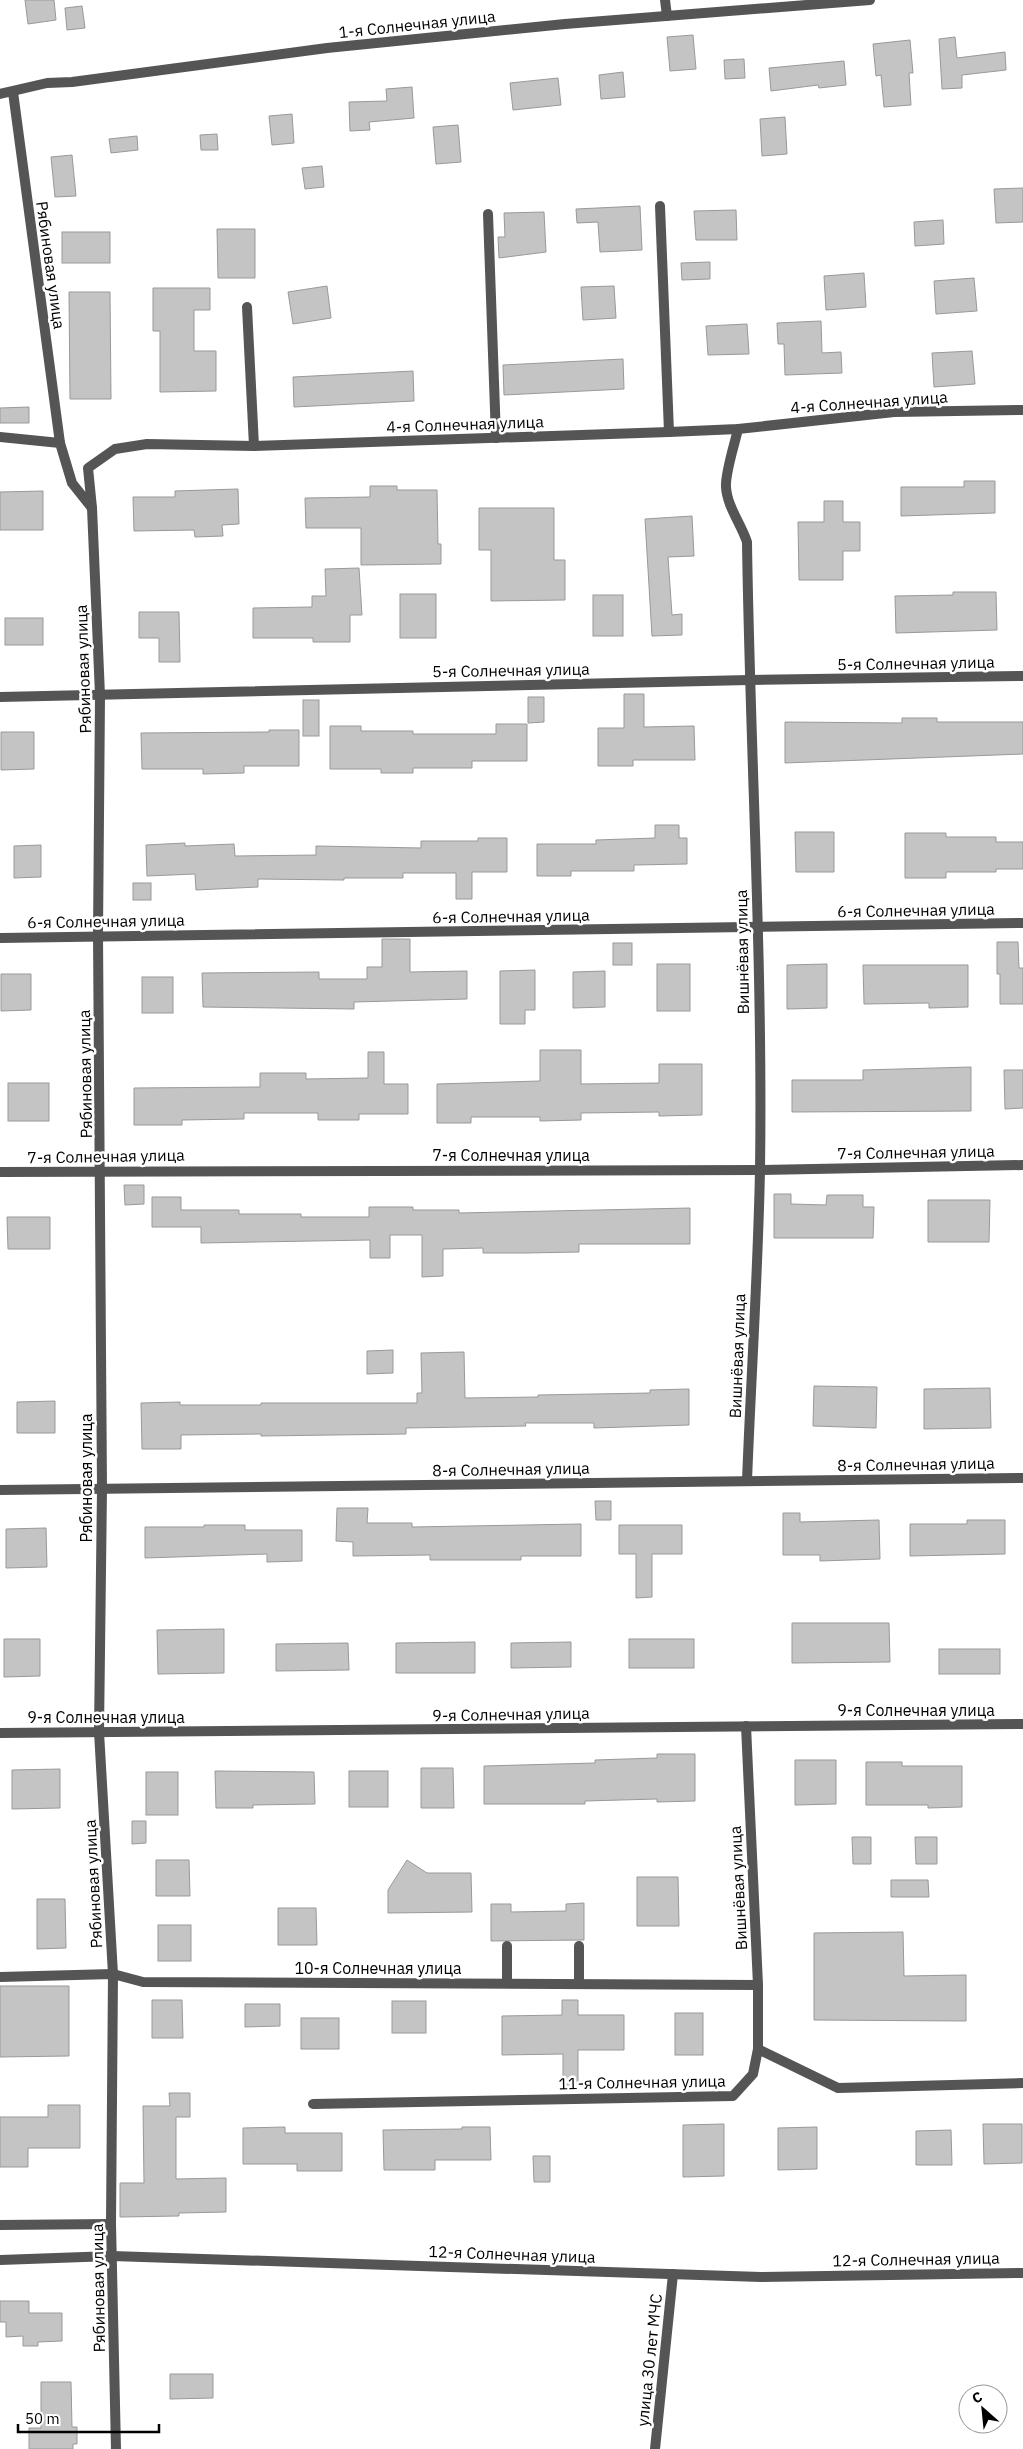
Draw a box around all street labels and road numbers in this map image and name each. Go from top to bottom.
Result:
street label: 1-я Солнечная улица [338,6,497,42]
street label: Рябиновая улица [32,200,70,331]
street label: 4-я Солнечная улица [790,386,949,417]
street label: 4-я Солнечная улица [386,411,545,437]
street label: Рябиновая улица [71,604,95,734]
street label: 5-я Солнечная улица [837,652,995,674]
street label: 5-я Солнечная улица [432,659,590,681]
street label: Вишнёвая улица [731,889,753,1015]
street label: 6-я Солнечная улица [837,899,995,921]
street label: 6-я Солнечная улица [432,905,590,927]
street label: 6-я Солнечная улица [27,910,185,932]
street label: Рябиновая улица [74,1009,96,1139]
street label: 7-я Солнечная улица [837,1141,995,1163]
street label: 7-я Солнечная улица [27,1145,185,1167]
street label: 7-я Солнечная улица [432,1145,590,1165]
street label: Вишнёвая улица [725,1293,749,1419]
street label: Рябиновая улица [76,1413,96,1542]
street label: 8-я Солнечная улица [837,1453,995,1475]
street label: 8-я Солнечная улица [432,1458,590,1480]
street label: 9-я Солнечная улица [837,1700,995,1720]
street label: 9-я Солнечная улица [432,1703,590,1725]
street label: 9-я Солнечная улица [27,1707,185,1727]
street label: Рябиновая улица [80,1819,106,1949]
street label: Вишнёвая улица [725,1825,751,1951]
street label: 10-я Солнечная улица [294,1958,462,1978]
street label: 11-я Солнечная улица [558,2071,726,2093]
street label: Рябиновая улица [87,2223,109,2353]
street label: 12-я Солнечная улица [428,2241,596,2267]
street label: 12-я Солнечная улица [832,2248,1000,2270]
street label: улица 30 лет МЧС [632,2293,666,2427]

